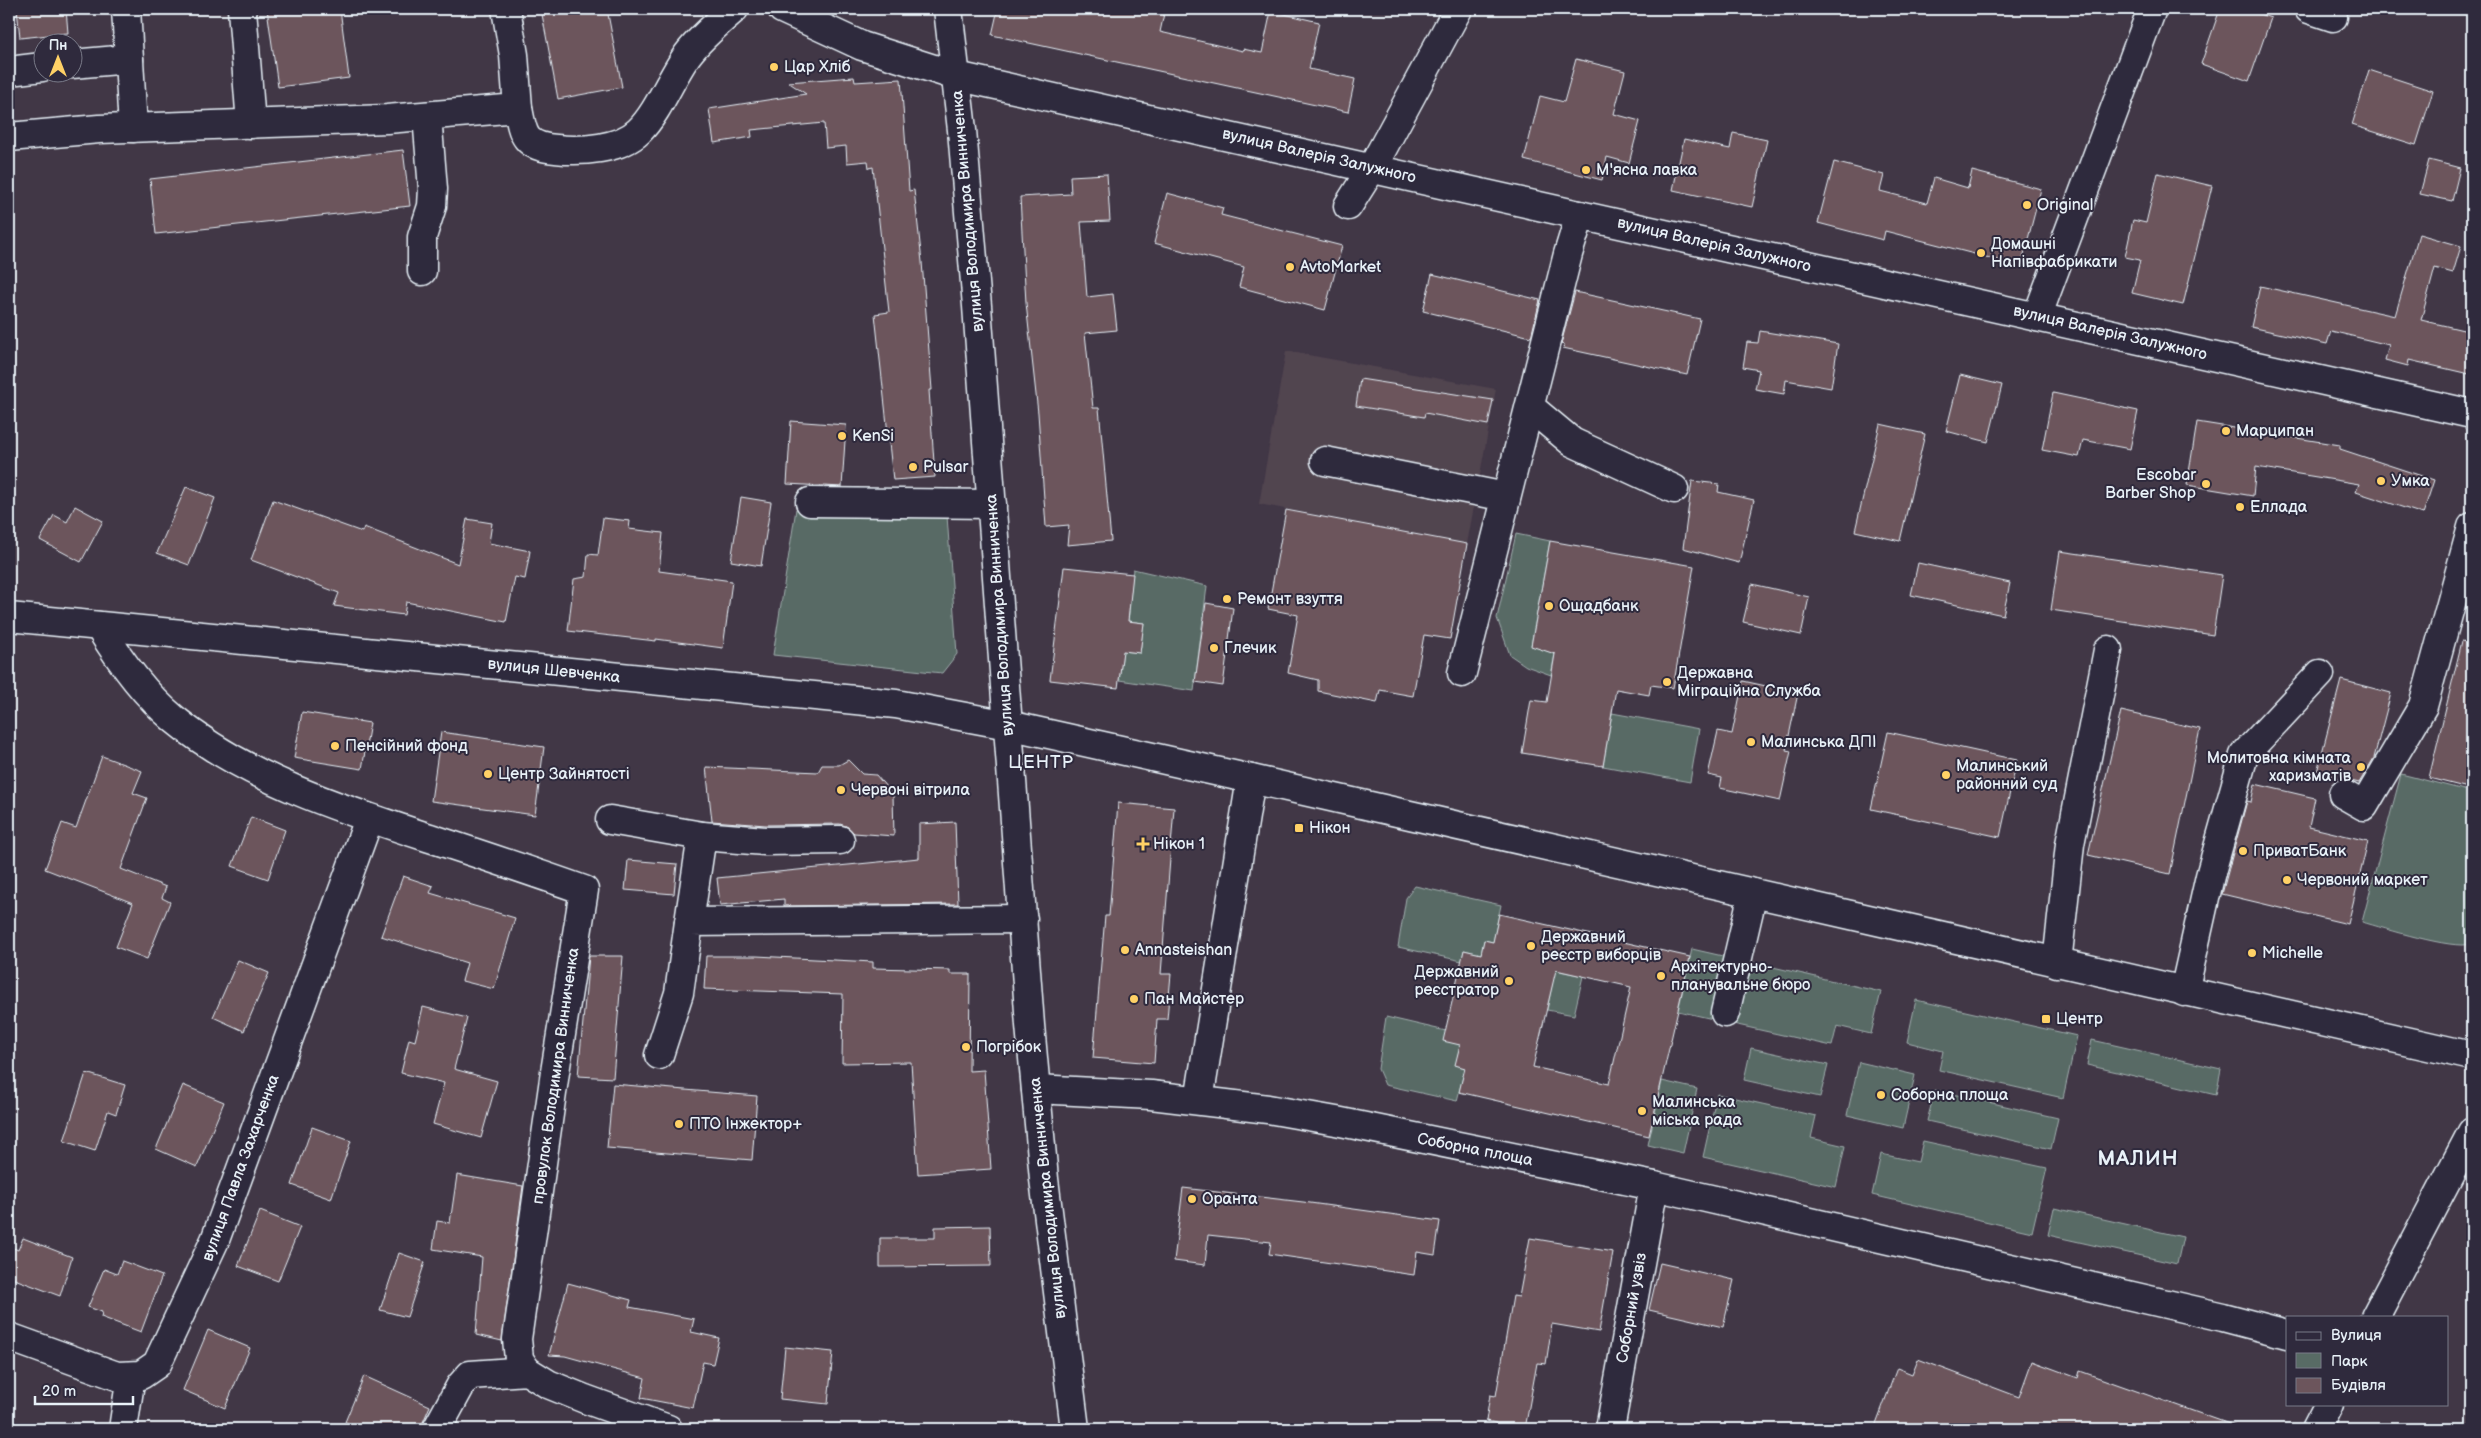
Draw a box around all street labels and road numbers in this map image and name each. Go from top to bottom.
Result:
street label: вулиця Володимира Винниченка [948,89,988,333]
street label: вулиця Валерія Залужного [1220,124,1418,188]
street label: вулиця Валерія Залужного [1615,213,1813,277]
street label: вулиця Валерія Залужного [2011,301,2209,365]
street label: вулиця Володимира Винниченка [982,493,1018,737]
street label: вулиця Шевченка [487,655,622,687]
street label: провулок Володимира Винниченка [529,946,584,1206]
street label: вулиця Павла Захарченка [198,1072,284,1264]
street label: вулиця Володимира Винниченка [1026,1076,1070,1320]
street label: Соборна площа [1416,1129,1535,1171]
street label: Соборний узвіз [1613,1251,1651,1365]

